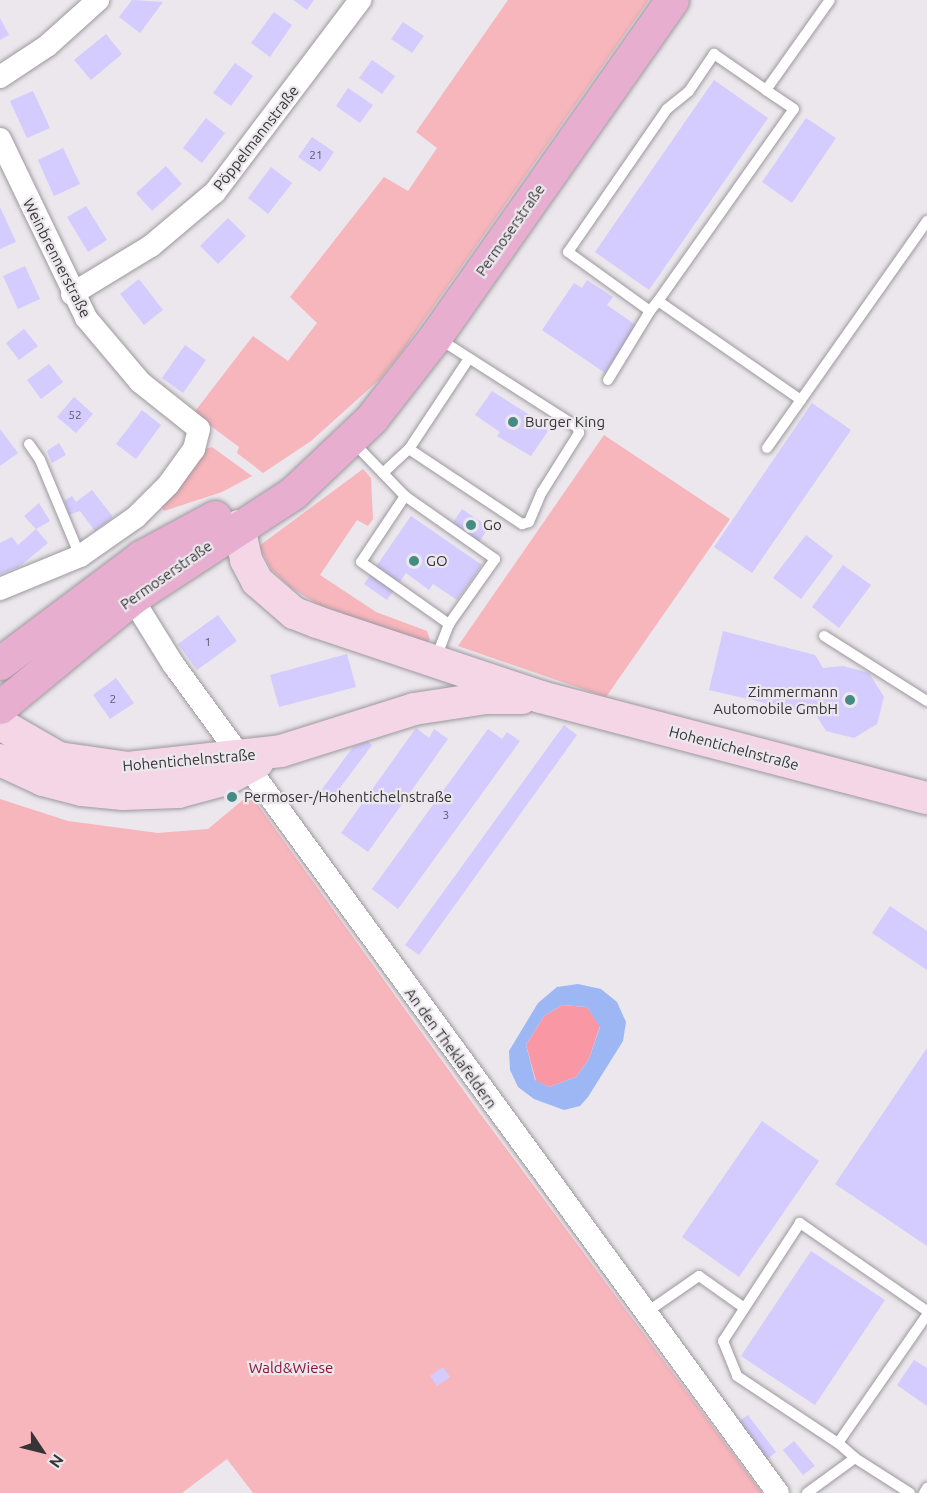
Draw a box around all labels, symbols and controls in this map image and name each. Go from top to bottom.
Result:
street label: Pöppelmannstraße [209,82,303,194]
house number: 21 [309,148,323,162]
street label: Permoserstraße [472,181,548,279]
street label: Weinbrennerstraße [19,196,95,320]
house number: 52 [68,408,82,422]
place label: Burger King [525,413,605,431]
marker: Burger King [506,415,520,429]
place label: Go [483,516,502,534]
marker: Go [464,518,478,532]
street label: Permoserstraße [117,537,215,613]
place label: GO [426,552,448,570]
marker: GO [407,554,421,568]
house number: 1 [205,635,211,649]
place label: Zimmermann Automobile GmbH [713,682,838,717]
house number: 2 [110,692,116,706]
marker: Zimmermann Automobile GmbH [843,693,857,707]
street label: Hohentichelnstraße [667,722,801,774]
street label: Hohentichelnstraße [122,745,256,775]
place label: Permoser-/Hohentichelnstraße [244,788,452,806]
marker: Permoser-/Hohentichelnstraße [225,790,239,804]
house number: 3 [443,808,449,822]
street label: An den Theklafeldern [401,984,501,1112]
park label: Wald&Wiese [249,1359,333,1377]
north arrow [12,1421,72,1481]
text: N [46,1451,68,1471]

